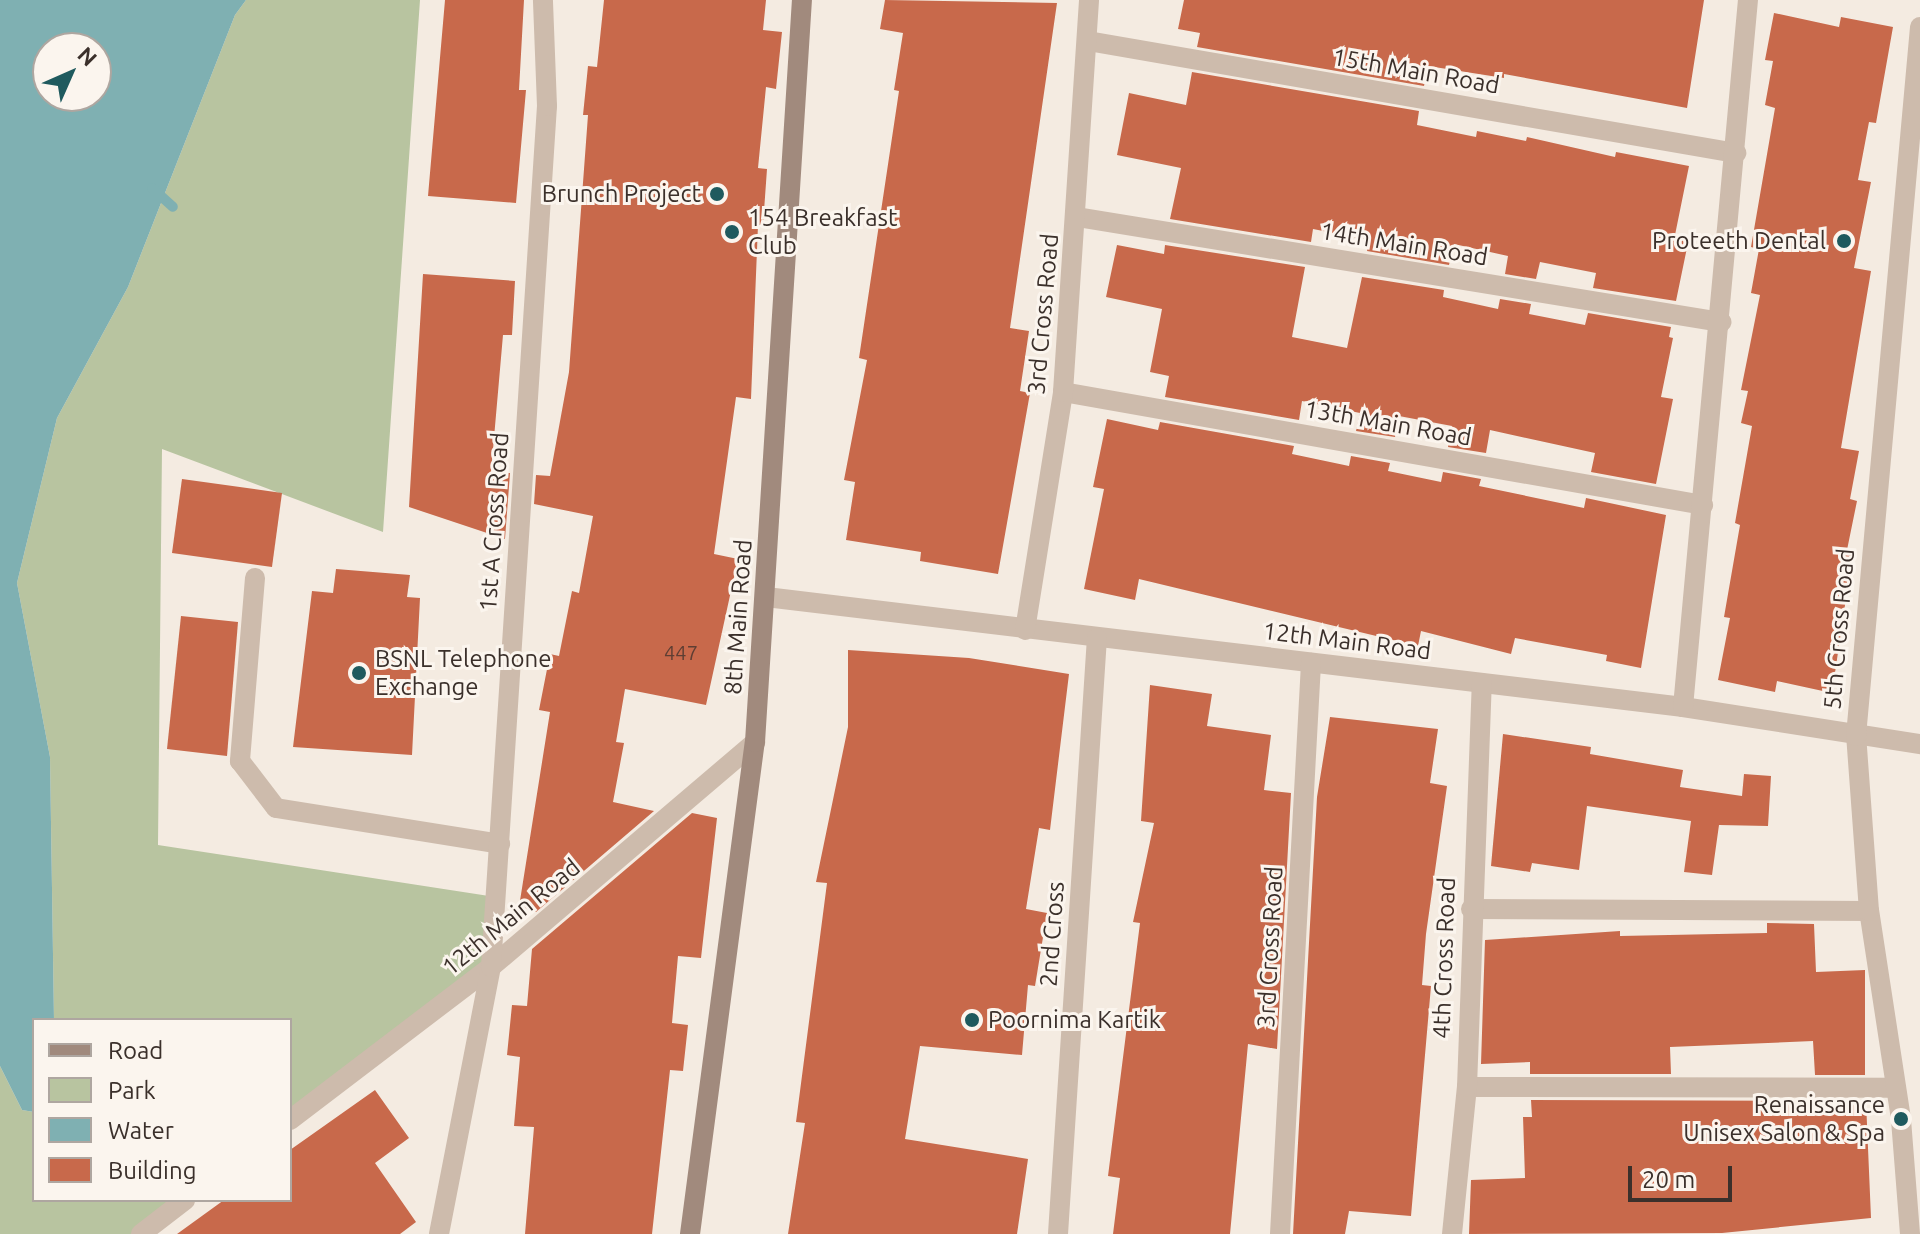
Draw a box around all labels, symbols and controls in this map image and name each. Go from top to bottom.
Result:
north arrow [32,32,112,112]
text: N [73,41,103,71]
street label: 15th Main Road [1330,42,1502,100]
place label: Brunch Project [542,180,701,208]
marker: Brunch Project [708,185,726,203]
place label: 154 Breakfast Club [748,204,897,260]
street label: 14th Main Road [1318,217,1490,271]
marker: 154 Breakfast Club [723,223,741,241]
place label: Proteeth Dental [1652,227,1826,255]
marker: Proteeth Dental [1833,230,1855,252]
street label: 3rd Cross Road [1022,232,1064,396]
street label: 13th Main Road [1302,394,1474,452]
street label: 1st A Cross Road [473,431,515,613]
street label: 8th Main Road [718,538,758,696]
street label: 5th Cross Road [1818,547,1860,711]
street label: 12th Main Road [1261,616,1433,666]
house number: 447 [664,640,698,664]
place label: BSNL Telephone Exchange [375,645,551,701]
marker: BSNL Telephone Exchange [350,664,368,682]
street label: 12th Main Road [436,853,586,981]
street label: 3rd Cross Road [1251,866,1289,1028]
street label: 4th Cross Road [1427,877,1461,1039]
street label: 2nd Cross [1034,880,1070,988]
place label: Poornima Kartik [988,1006,1161,1034]
marker: Poornima Kartik [963,1011,981,1029]
legend [32,1018,292,1202]
text: Road [108,1037,163,1064]
text: Park [108,1077,156,1104]
place label: Renaissance Unisex Salon & Spa [1683,1091,1885,1147]
marker: Renaissance Unisex Salon & Spa [1892,1110,1910,1128]
text: Water [108,1117,174,1144]
scale bar [1632,1150,1736,1200]
text: Building [108,1157,196,1184]
text: 20 m [1642,1166,1695,1193]

